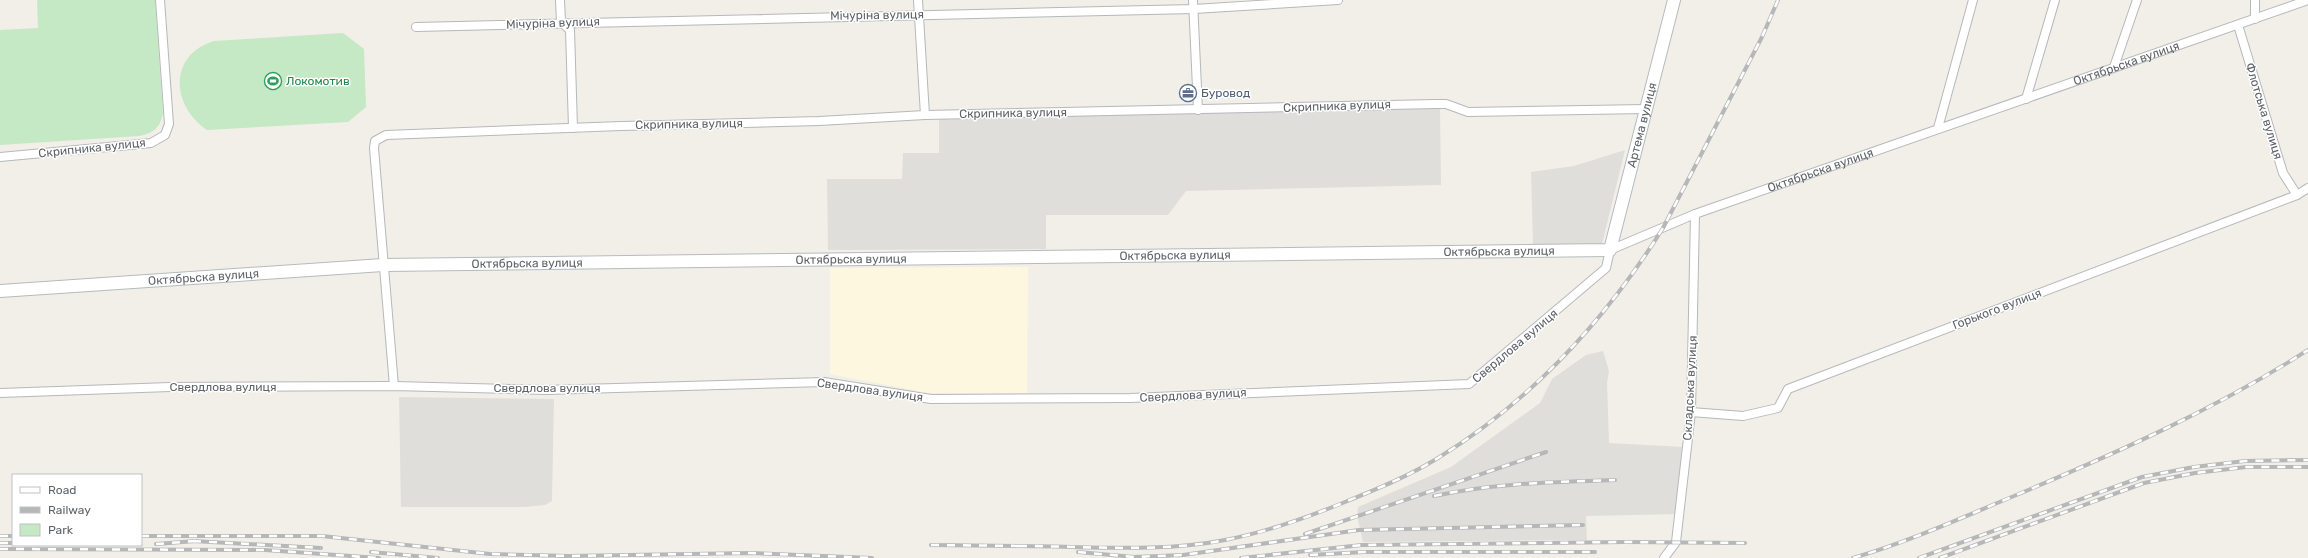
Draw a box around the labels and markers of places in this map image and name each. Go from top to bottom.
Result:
sports icon: Локомотив [263,71,283,91]
place label: Локомотив [286,74,350,88]
office icon: Буровод [1178,83,1198,103]
place label: Буровод [1201,86,1250,100]

